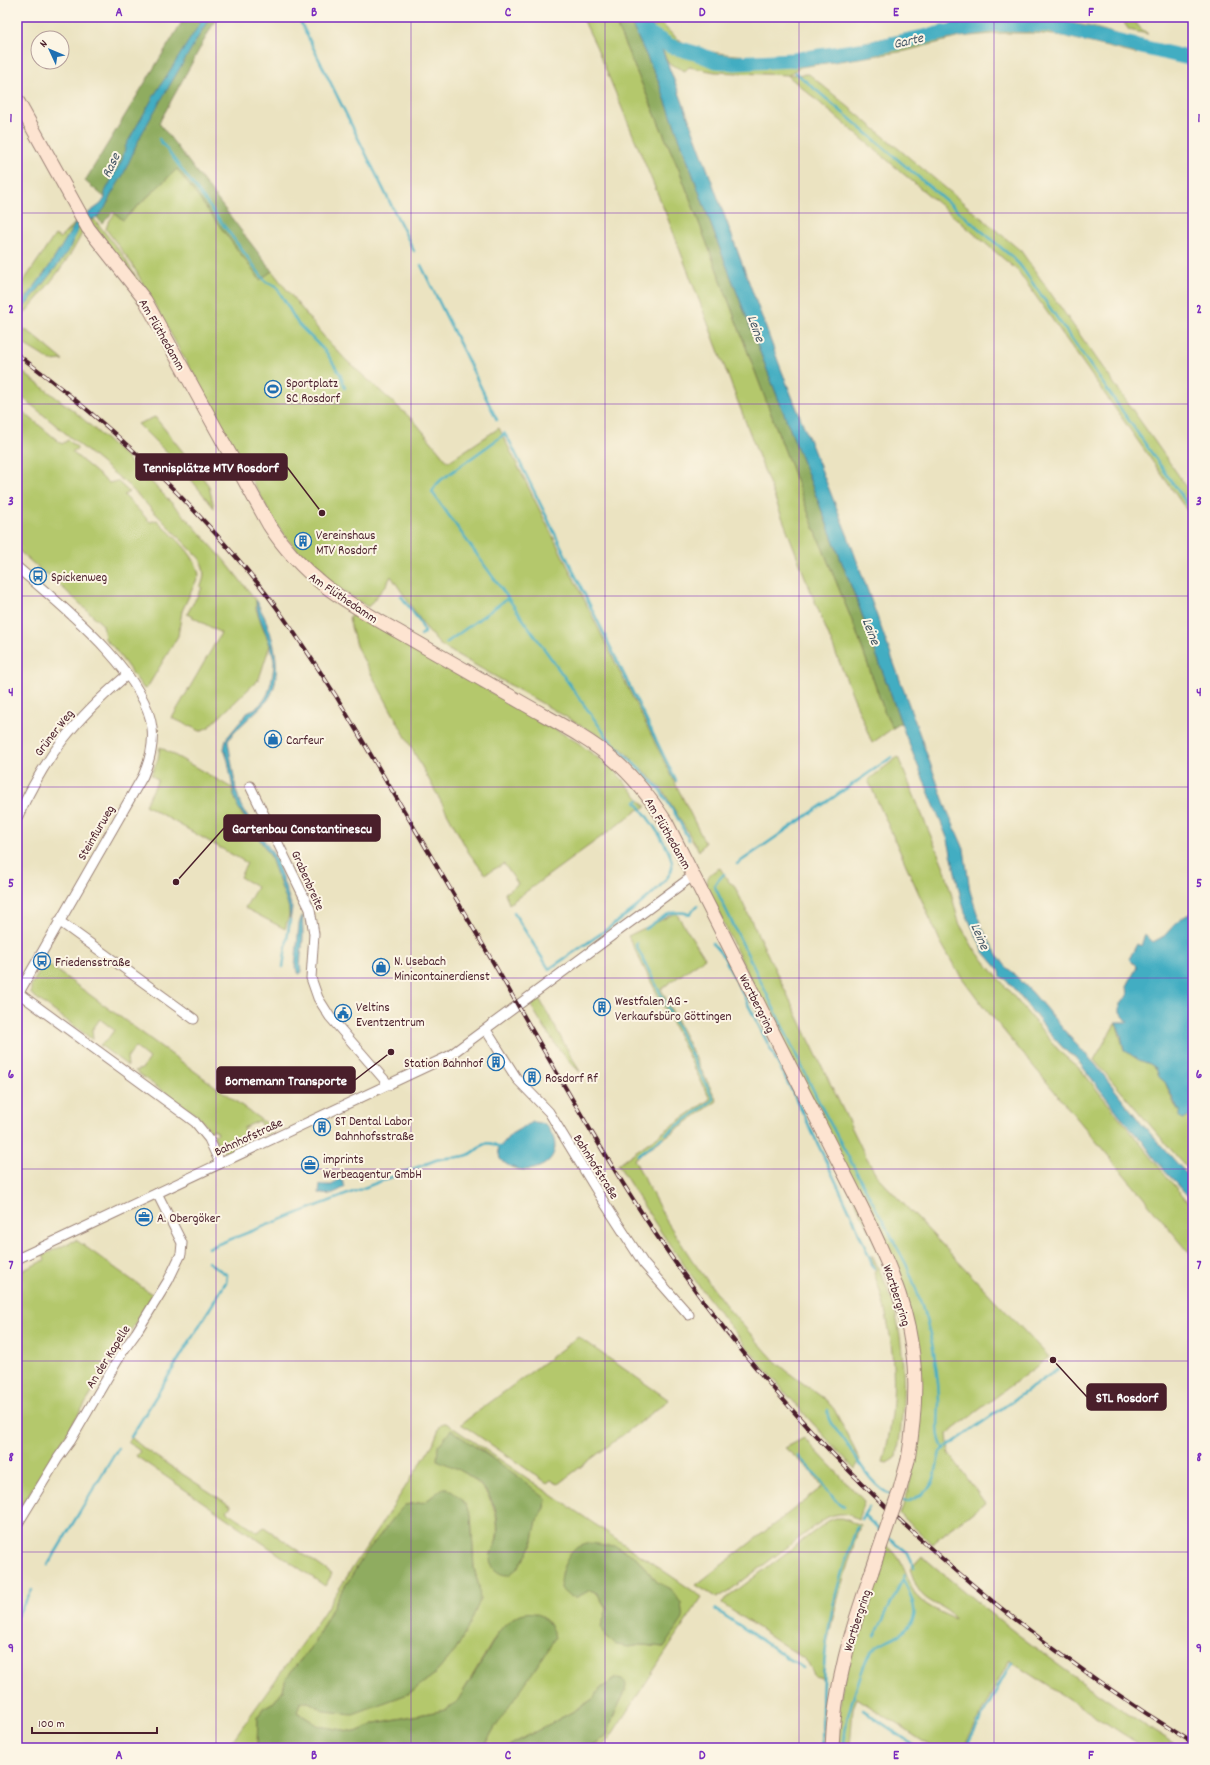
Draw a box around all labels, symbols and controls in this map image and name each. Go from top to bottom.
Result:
text: A [115,4,123,23]
text: B [311,4,317,23]
text: C [505,4,512,23]
text: D [699,4,706,23]
text: E [893,4,900,23]
text: F [1088,4,1094,23]
water label: Garte [892,29,926,55]
north arrow [30,30,70,70]
text: N [37,37,52,52]
text: 1 [10,110,13,129]
text: 1 [1198,110,1201,129]
water label: Rase [97,149,127,182]
street label: Am Flüthedamm [133,296,189,375]
text: 2 [8,301,14,320]
text: 2 [1196,301,1202,320]
water label: Leine [741,313,769,346]
place label: Sportplatz SC Rosdorf [286,375,340,409]
sports icon: Sportplatz SC Rosdorf [263,379,283,399]
callout: Tennisplätze MTV Rosdorf [136,454,287,480]
text: Tennisplätze MTV Rosdorf [143,459,280,479]
text: 3 [8,493,14,512]
text: 3 [1196,493,1202,512]
place label: Vereinshaus MTV Rosdorf [316,527,377,561]
building icon: Vereinshaus MTV Rosdorf [293,531,313,551]
bus stop icon: Spickenweg [28,566,48,586]
place label: Spickenweg [51,569,107,588]
street label: Am Flüthedamm [304,569,381,629]
water label: Leine [856,615,885,649]
text: 4 [8,684,14,703]
text: 4 [1196,684,1202,703]
street label: Grüner Weg [30,706,80,761]
shop icon: Carfeur [263,729,283,749]
place label: Carfeur [286,732,324,751]
street label: Am Flüthedamm [639,795,695,874]
street label: Steinflurweg [74,802,121,865]
callout: Gartenbau Constantinescu [224,815,380,841]
text: Gartenbau Constantinescu [232,820,372,840]
street label: Grabenbreite [285,848,329,914]
text: 5 [8,875,14,894]
text: 5 [1196,875,1202,894]
water label: Leine [965,920,994,954]
bus stop icon: Friedensstraße [32,951,52,971]
place label: N. Usebach Minicontainerdienst [394,953,490,987]
place label: Friedensstraße [55,954,130,973]
shop icon: N. Usebach Minicontainerdienst [371,957,391,977]
street label: Wartbergring [733,971,779,1037]
place label: Westfalen AG - Verkaufsbüro Göttingen [615,993,731,1027]
building icon: Westfalen AG - Verkaufsbüro Göttingen [592,997,612,1017]
place label: Veltins Eventzentrum [356,999,425,1033]
public building icon: Veltins Eventzentrum [333,1003,353,1023]
building icon: Station Bahnhof [486,1052,506,1072]
place label: Station Bahnhof [404,1055,483,1074]
text: 6 [8,1066,15,1085]
text: 6 [1196,1066,1203,1085]
callout: Bornemann Transporte [217,1067,355,1093]
building icon: Rosdorf Rf [522,1067,542,1087]
place label: Rosdorf Rf [545,1070,598,1089]
text: Bornemann Transporte [225,1072,347,1092]
place label: ST Dental Labor Bahnhofsstraße [335,1113,414,1147]
street label: Bahnhofstraße [212,1114,287,1162]
building icon: ST Dental Labor Bahnhofsstraße [312,1117,332,1137]
street label: Bahnhofstraße [567,1131,623,1204]
place label: imprints Werbeagentur GmbH [323,1151,422,1185]
office icon: imprints Werbeagentur GmbH [300,1155,320,1175]
office icon: A. Obergöker [134,1207,154,1227]
place label: A. Obergöker [157,1210,220,1229]
text: 7 [9,1257,14,1276]
text: 7 [1197,1257,1202,1276]
street label: Wartbergring [877,1262,915,1329]
street label: An der Kapelle [82,1322,136,1393]
callout: STL Rosdorf [1087,1384,1166,1410]
text: STL Rosdorf [1096,1389,1159,1409]
text: 8 [8,1449,14,1468]
text: 8 [1196,1449,1202,1468]
street label: Wartbergring [839,1587,877,1654]
text: 9 [8,1640,14,1659]
text: 9 [1196,1640,1202,1659]
scale bar [32,1709,157,1735]
text: 100 m [38,1716,65,1733]
text: A [115,1747,123,1765]
text: B [311,1747,317,1765]
text: C [505,1747,512,1765]
text: D [699,1747,706,1765]
text: E [893,1747,900,1765]
text: F [1088,1747,1094,1765]

